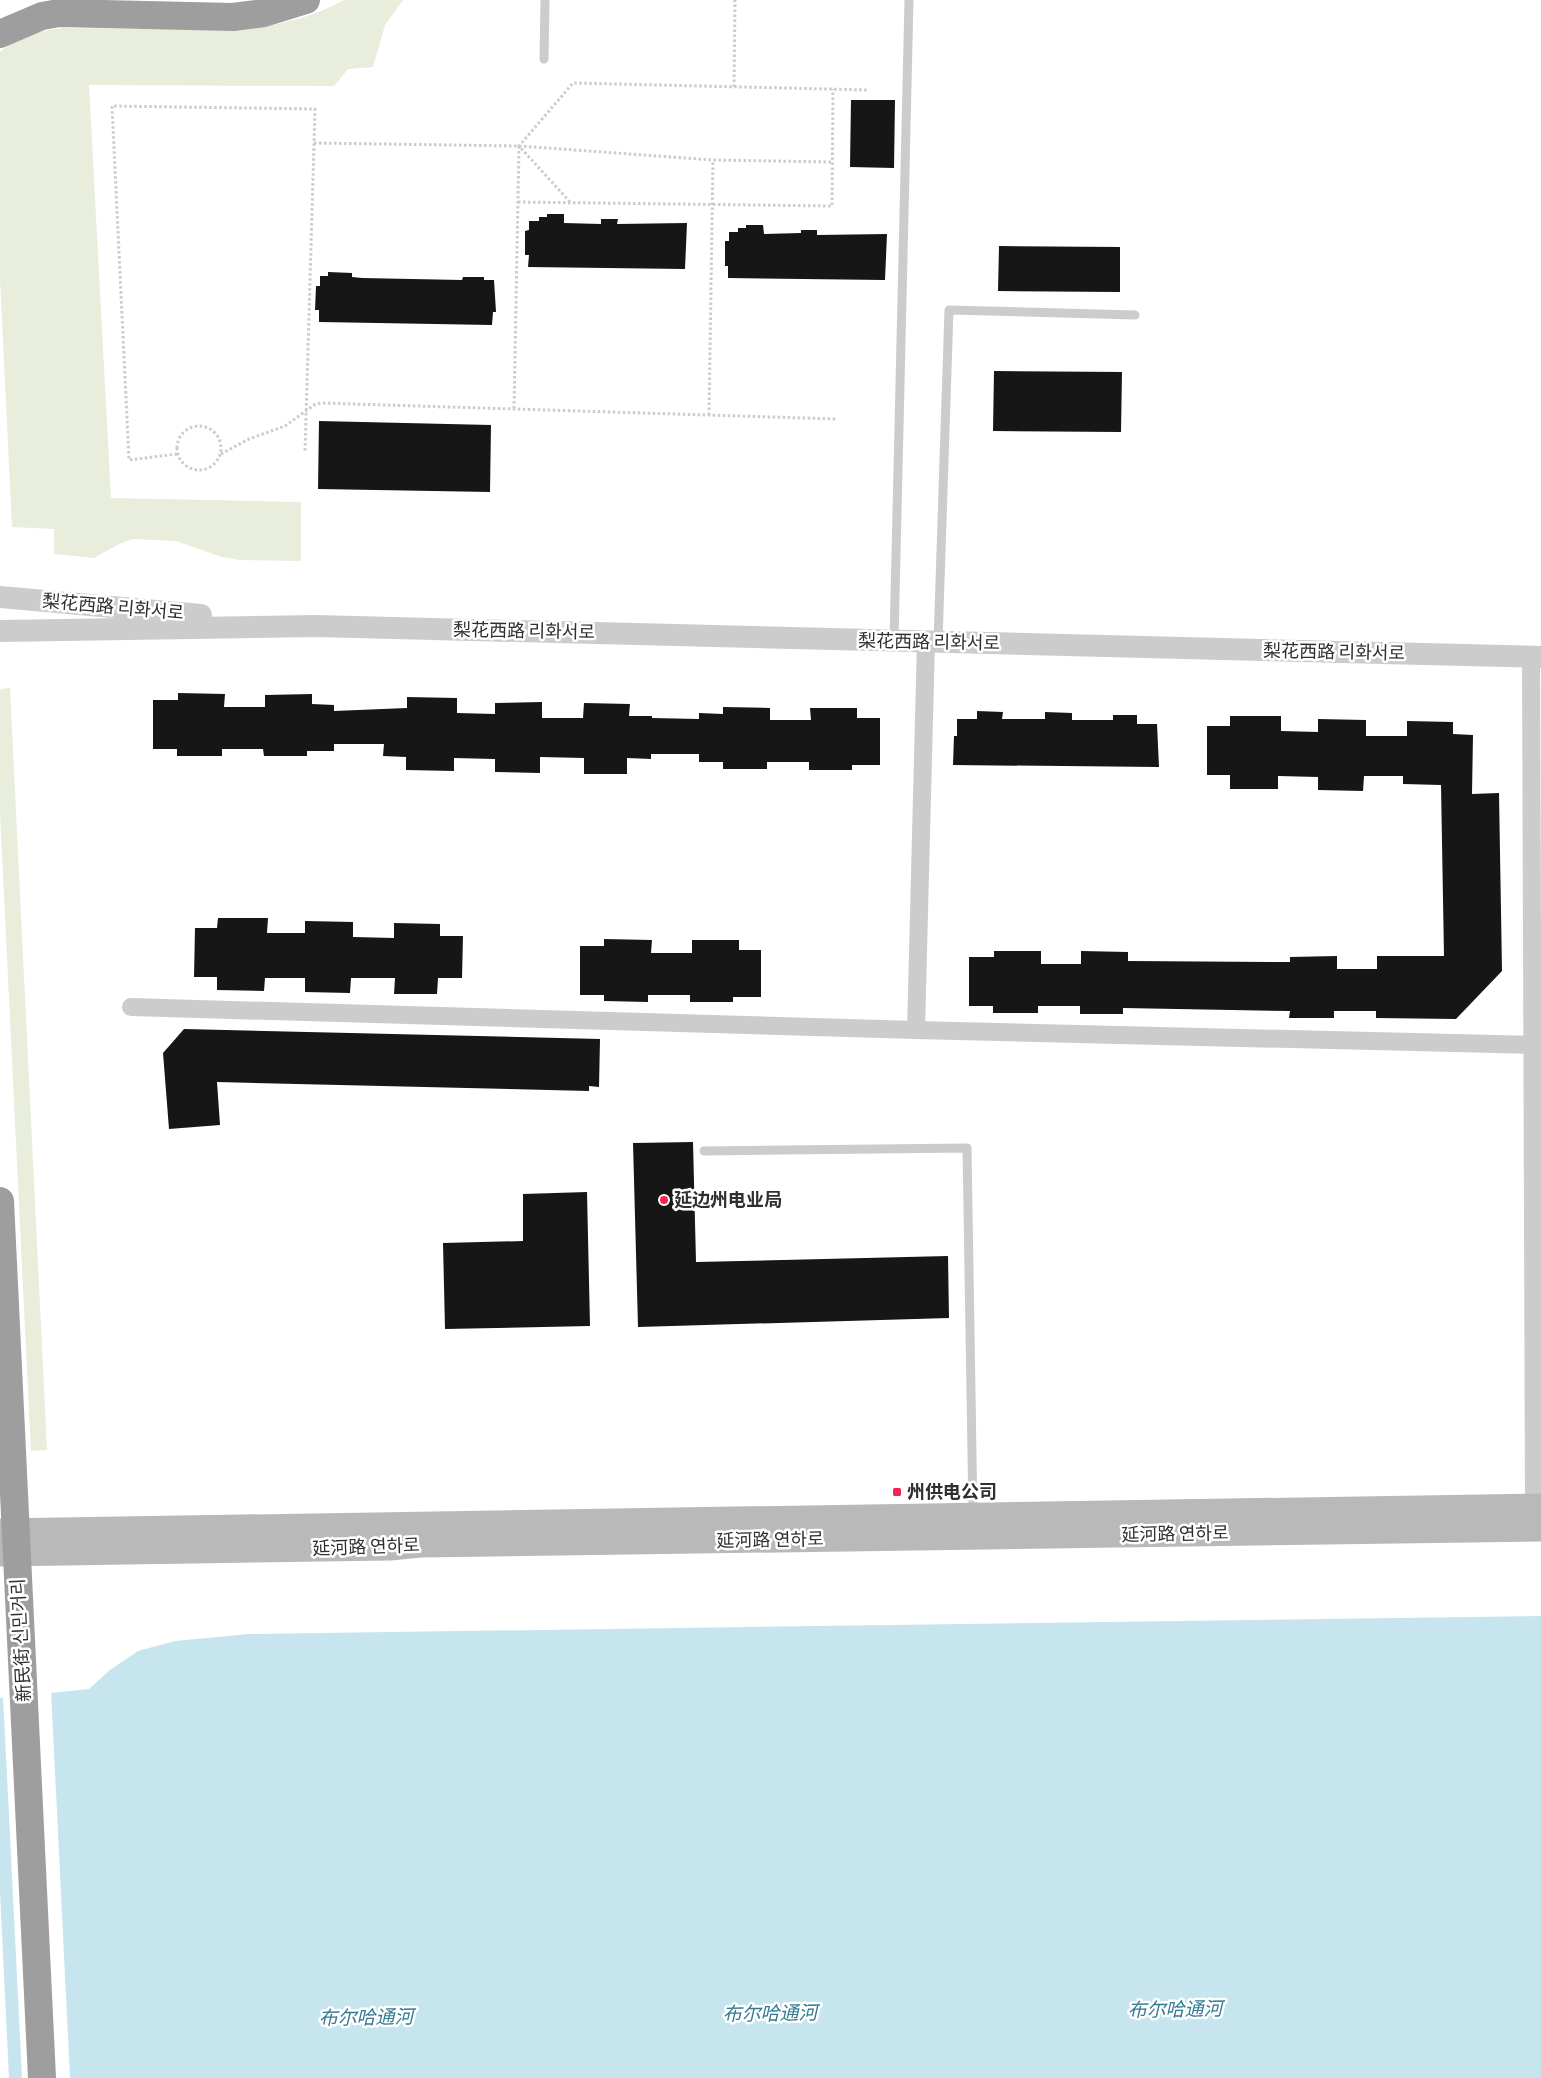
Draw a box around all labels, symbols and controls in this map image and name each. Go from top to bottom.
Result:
street label: 梨花西路 리화서로 [41,588,185,624]
street label: 梨花西路 리화서로 [453,617,595,643]
street label: 梨花西路 리화서로 [858,628,1000,654]
street label: 梨花西路 리화서로 [1263,638,1405,664]
place label: 延边州电业局 [674,1187,782,1211]
marker: 延边州电业局 [658,1194,670,1206]
place label: 州供电公司 [907,1479,997,1503]
marker: 州供电公司 [891,1486,903,1498]
street label: 延河路 연하로 [1121,1520,1229,1546]
street label: 延河路 연하로 [716,1526,824,1552]
street label: 延河路 연하로 [312,1532,420,1560]
street label: 新民街 신민거리 [5,1578,35,1703]
water label: 布尔哈通河 [1127,1995,1227,2023]
water label: 布尔哈通河 [722,1999,822,2027]
water label: 布尔哈通河 [318,2003,418,2031]

